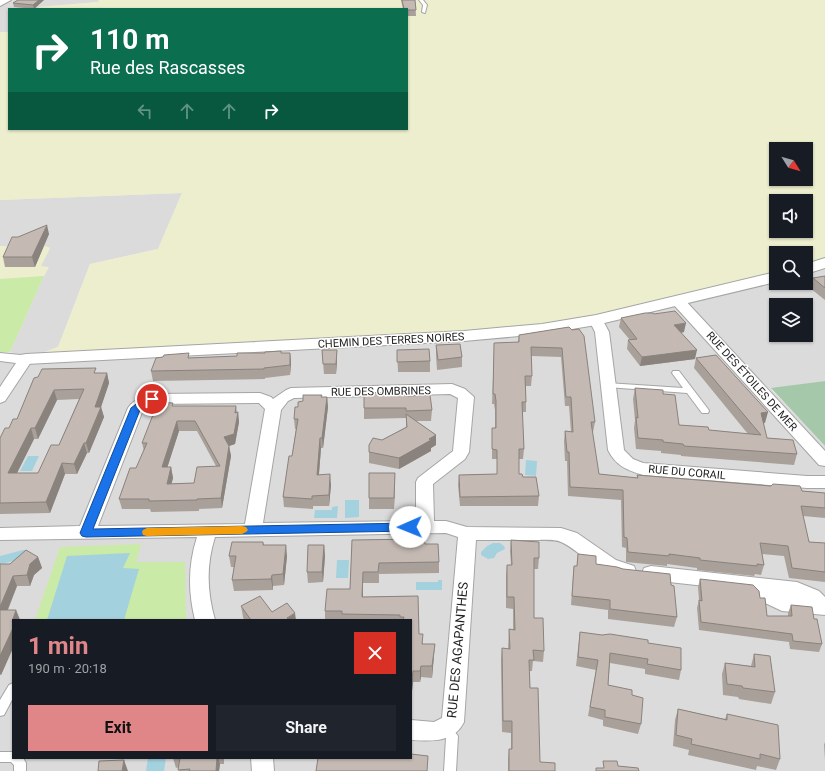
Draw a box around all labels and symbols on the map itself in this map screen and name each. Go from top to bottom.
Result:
north arrow [769,142,813,186]
street label: RUE DES ÉTOILES DE MER [704,329,800,434]
street label: CHEMIN DES TERRES NOIRES [317,330,465,351]
pin [135,382,169,416]
street label: RUE DES OMBRINES [331,384,432,399]
street label: RUE DU CORAIL [648,463,726,482]
position arrow [389,506,431,548]
street label: RUE DES AGAPANTHES [444,581,471,719]

